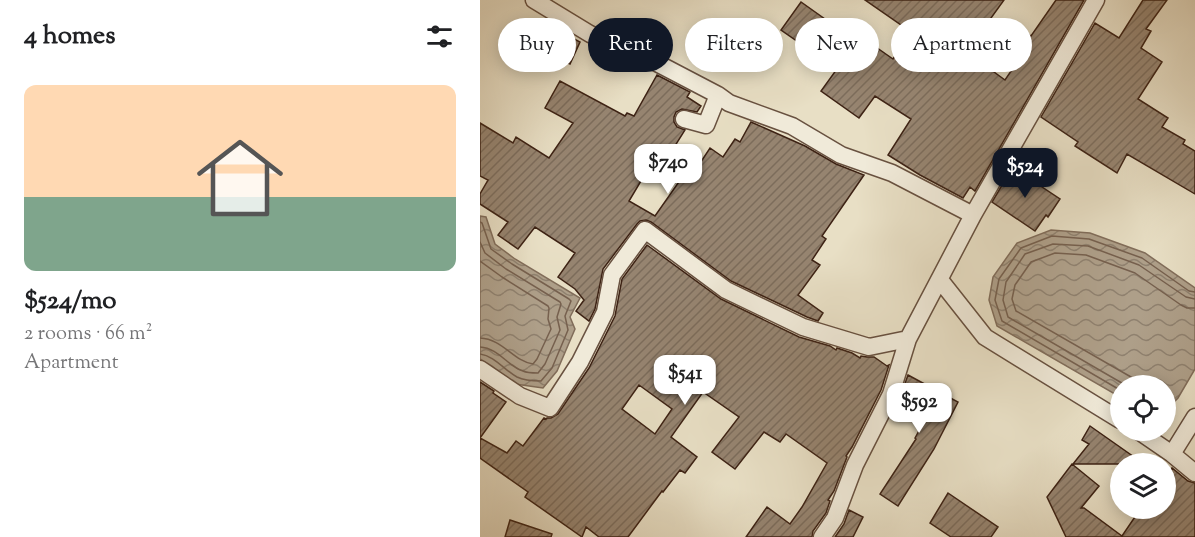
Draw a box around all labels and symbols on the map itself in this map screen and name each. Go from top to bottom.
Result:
pin: $740 [632,144,704,195]
pin: $524 [989,148,1061,199]
pin: $541 [649,355,721,406]
pin: $592 [883,383,955,434]

